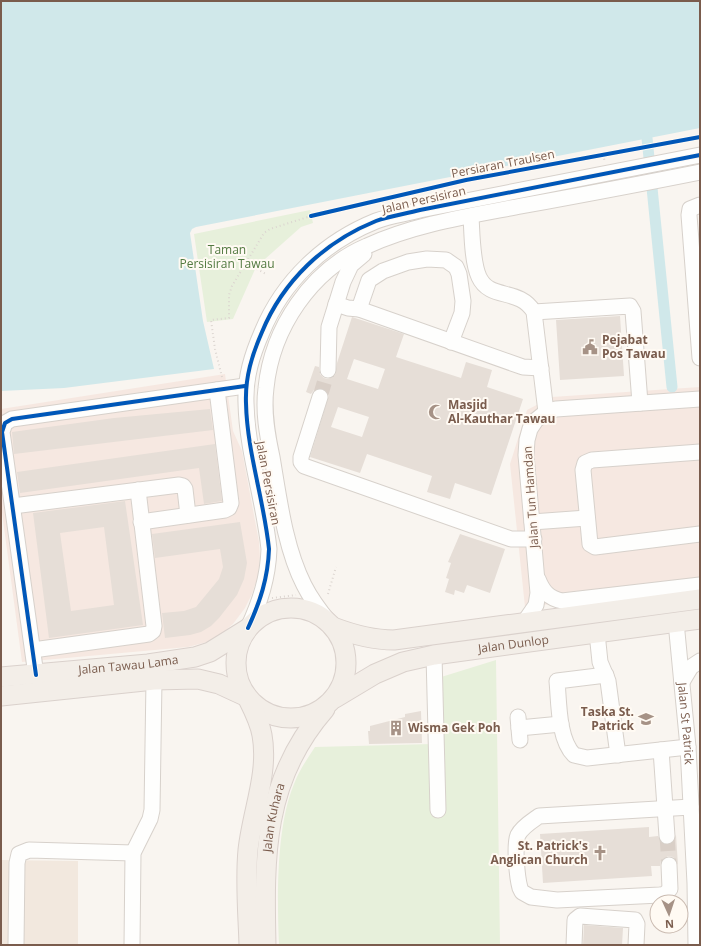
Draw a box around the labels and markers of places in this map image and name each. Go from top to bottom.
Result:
place label: Pejabat Pos Tawau [602,331,666,362]
public building icon: Pejabat Pos Tawau [581,338,599,356]
place label: Masjid Al-Kauthar Tawau [448,396,555,427]
mosque icon: Masjid Al-Kauthar Tawau [427,403,445,421]
place label: Taska St. Patrick [581,703,635,734]
school or university icon: Taska St. Patrick [637,710,655,728]
building icon: Wisma Gek Poh [387,719,405,737]
place label: Wisma Gek Poh [408,719,501,736]
place label: St. Patrick's Anglican Church [490,837,588,868]
church icon: St. Patrick's Anglican Church [591,844,609,862]

